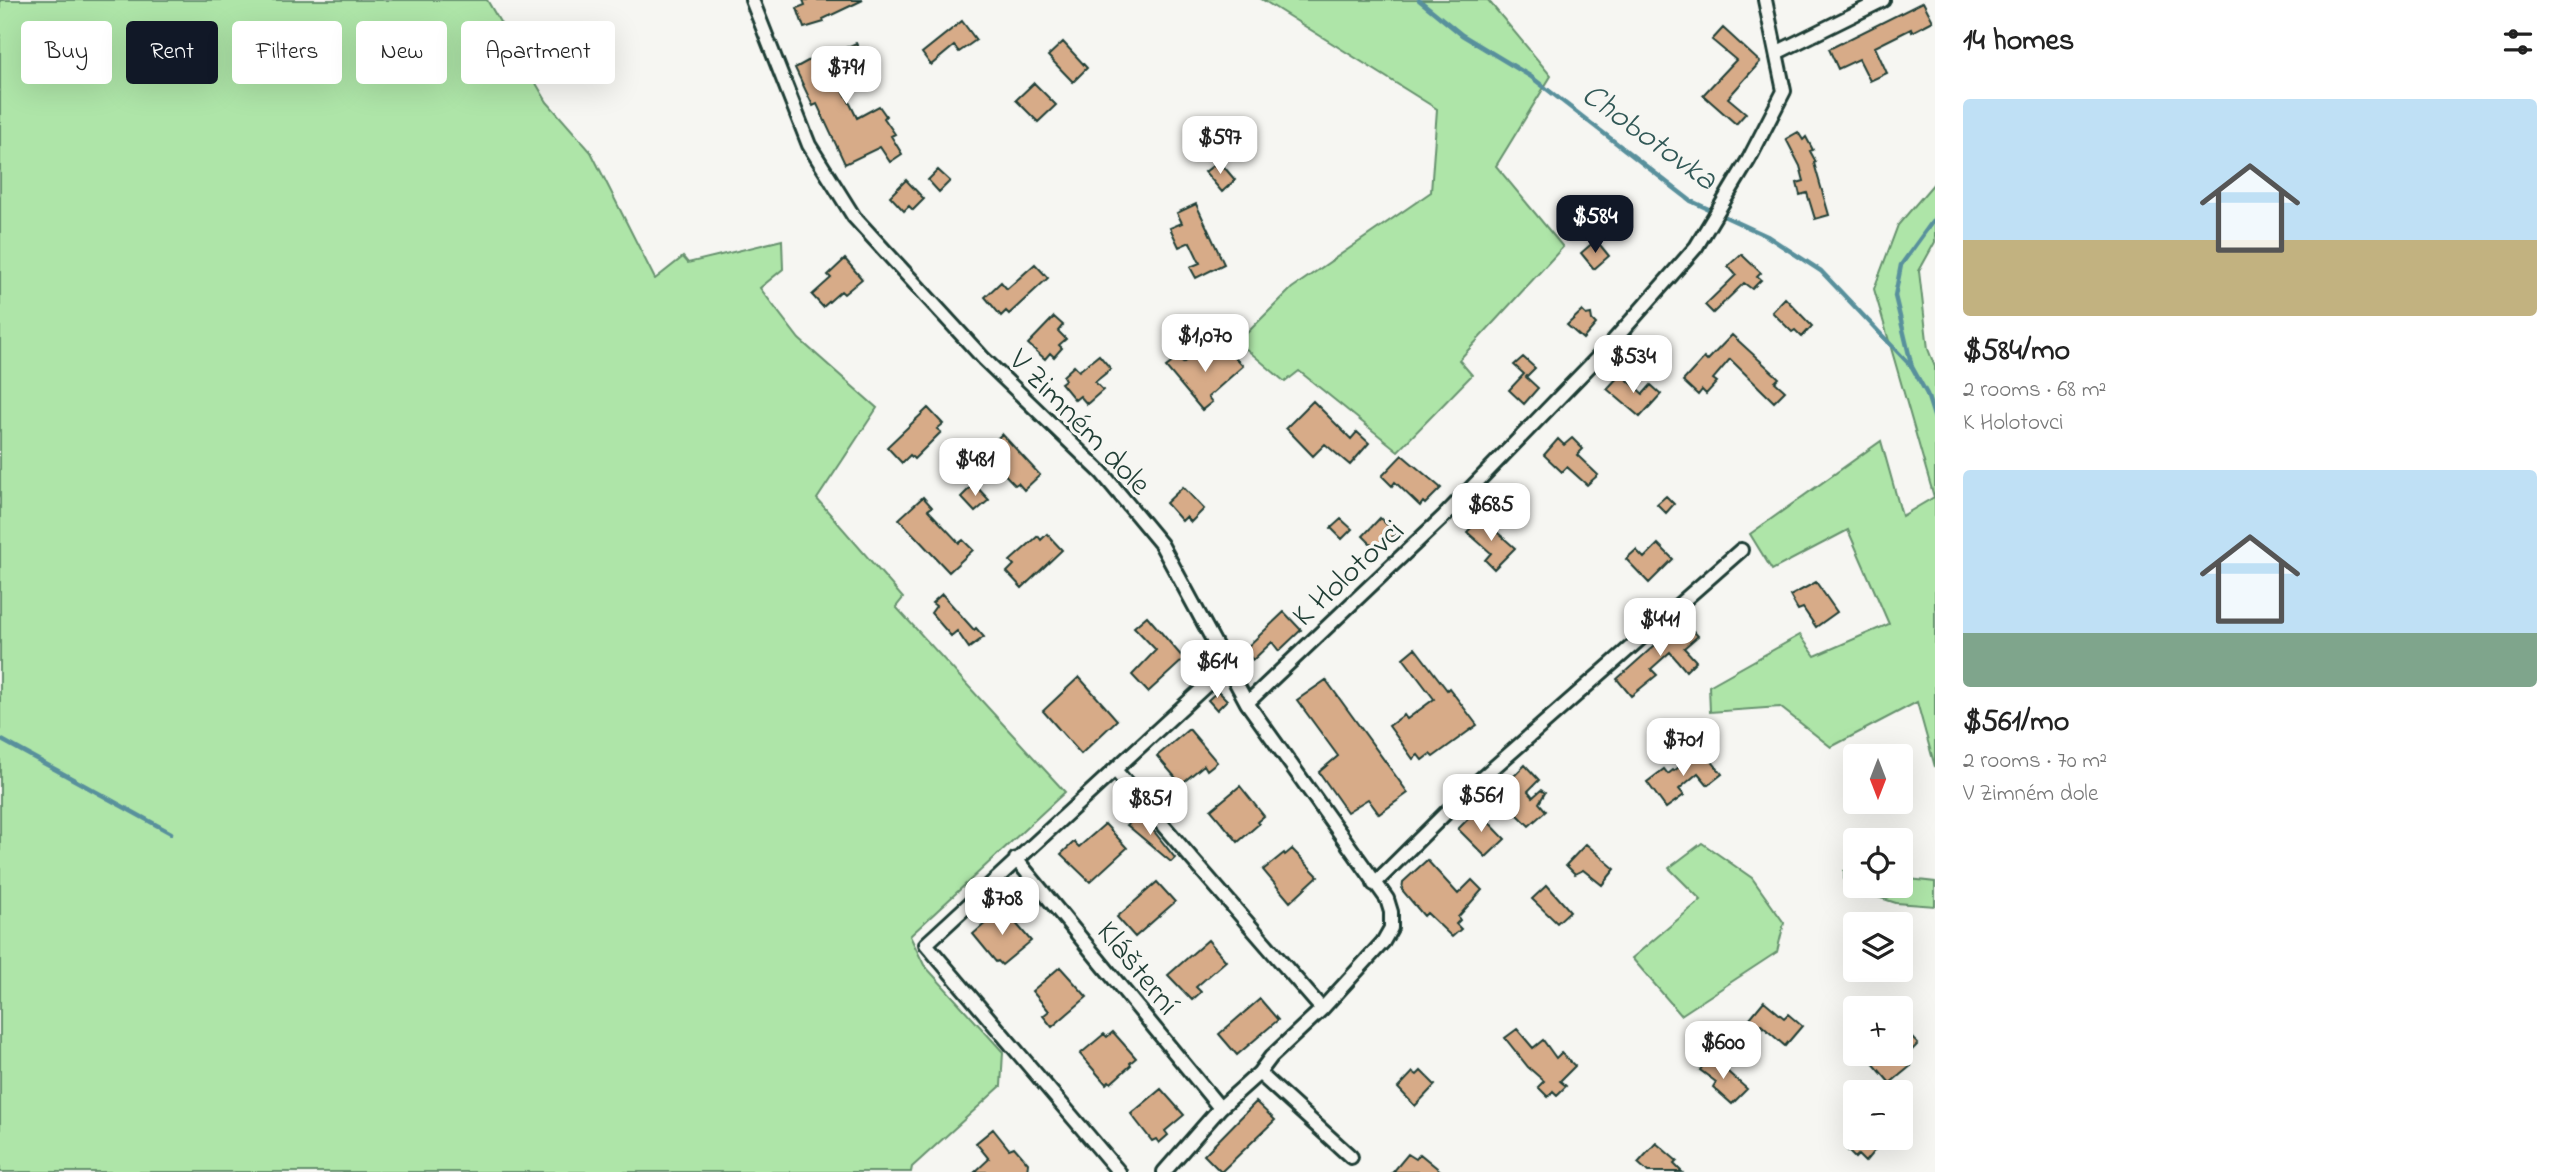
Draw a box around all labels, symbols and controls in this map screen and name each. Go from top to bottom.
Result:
text: 14 homes [1963,20,2074,64]
chip: Buy [21,21,112,84]
chip: Rent [126,21,218,84]
chip: Filters [232,21,342,84]
chip: New [356,21,447,84]
chip: Apartment [461,21,615,84]
icon: filters [2499,23,2537,61]
pin: $791 [805,46,887,106]
text: $791 [827,52,865,85]
water label: Chobotovka [1571,72,1728,205]
pin: $597 [1179,116,1261,176]
text: $597 [1198,122,1242,155]
icon: home [2187,145,2313,271]
pin: $584 [1554,196,1636,255]
text: $584 [1572,201,1618,234]
pin: $1,070 [1148,314,1262,374]
text: $1,070 [1178,320,1232,353]
text: $584/mo [1963,330,2070,374]
pin: $534 [1592,336,1674,395]
street label: V Zimném dole [996,339,1161,508]
text: $534 [1610,341,1656,374]
text: 2 rooms · 68 m² [1963,374,2106,407]
text: K Holotovci [1963,407,2063,440]
pin: $481 [934,438,1016,498]
text: $481 [955,444,995,477]
pin: $685 [1450,484,1532,543]
text: $685 [1468,489,1514,522]
street label: K Holotovci [1282,510,1416,639]
icon: home [2187,516,2313,642]
pin: $441 [1619,598,1701,658]
text: $441 [1640,604,1680,637]
pin: $614 [1176,640,1258,700]
text: $614 [1197,646,1237,679]
text: $561/mo [1963,701,2069,745]
pin: $701 [1642,718,1724,778]
text: $701 [1663,724,1703,757]
north arrow [1843,744,1913,814]
map controls [1843,744,1913,1150]
text: 2 rooms · 70 m² [1963,745,2107,778]
pin: $561 [1440,774,1522,834]
pin: $851 [1109,778,1191,837]
text: V Zimném dole [1963,778,2098,811]
text: $561 [1459,780,1503,813]
text: $851 [1128,783,1172,816]
button: locate [1843,828,1913,898]
pin: $708 [961,878,1043,937]
text: $708 [981,883,1023,916]
street label: Klášterní [1083,912,1189,1027]
button: layers [1843,912,1913,982]
button: + [1843,996,1913,1066]
pin: $600 [1682,1021,1764,1081]
text: $600 [1701,1027,1745,1060]
button: − [1843,1080,1913,1150]

